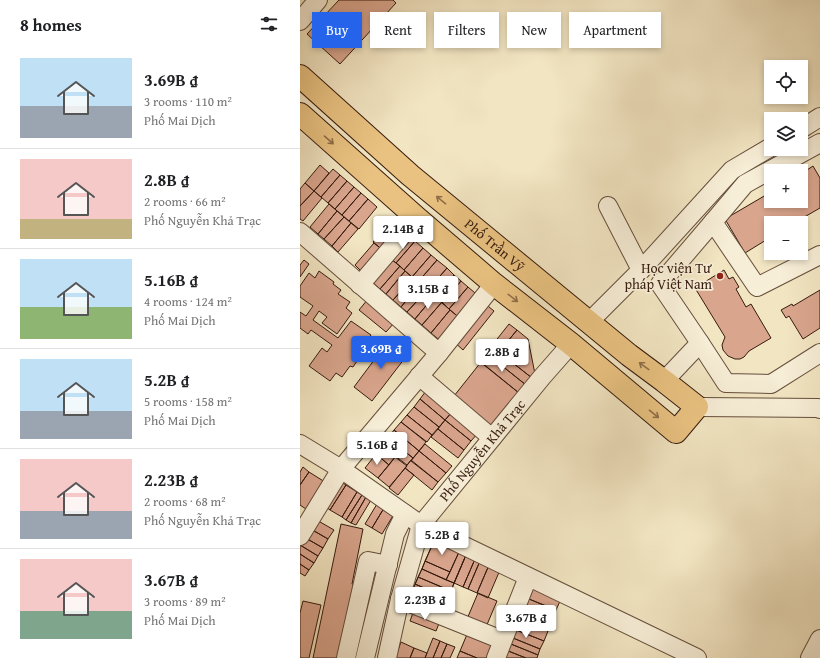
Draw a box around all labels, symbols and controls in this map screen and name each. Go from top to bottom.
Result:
text: 8 homes [20,12,82,37]
chip: Buy [312,12,362,48]
chip: Rent [370,12,426,48]
chip: Filters [434,12,499,48]
chip: New [507,12,561,48]
chip: Apartment [569,12,661,48]
icon: filters [258,13,280,35]
map controls [764,60,808,260]
button: locate [764,60,808,104]
text: 3.69B ₫ [144,67,198,92]
icon: home [52,74,100,122]
text: 3 rooms · 110 m² [144,92,232,111]
text: Phố Mai Dịch [144,111,216,130]
button: layers [764,112,808,156]
one-way arrow [324,135,334,144]
button: + [764,164,808,208]
text: 2.8B ₫ [144,167,189,192]
icon: home [52,175,100,223]
text: 2 rooms · 66 m² [144,192,226,211]
one-way arrow [435,196,446,205]
text: Phố Nguyễn Khả Trạc [144,211,261,230]
street label: Phố Trần Vỹ [460,214,530,276]
pin: 2.14B ₫ [366,216,440,250]
button: − [764,216,808,260]
text: 2.14B ₫ [382,219,424,238]
place label: Học viện Tư pháp Việt Nam [624,258,713,294]
text: 5.16B ₫ [144,267,198,292]
marker: Học viện Tư pháp Việt Nam [715,271,725,281]
icon: home [52,275,100,323]
pin: 3.15B ₫ [391,276,465,310]
text: 3.15B ₫ [407,279,449,298]
text: 4 rooms · 124 m² [144,292,232,311]
one-way arrow [507,294,518,302]
text: Phố Mai Dịch [144,311,216,330]
pin: 3.69B ₫ [344,336,418,370]
text: 3.69B ₫ [360,339,402,358]
pin: 2.8B ₫ [469,339,535,373]
text: 2.8B ₫ [485,342,519,361]
one-way arrow [639,362,650,370]
text: 5.2B ₫ [144,367,189,392]
icon: home [52,375,100,423]
text: 5 rooms · 158 m² [144,392,232,411]
street label: Phố Nguyễn Khả Trạc [434,395,530,505]
one-way arrow [649,409,660,418]
text: Phố Mai Dịch [144,411,216,430]
pin: 5.16B ₫ [340,432,414,466]
text: 5.16B ₫ [356,435,398,454]
text: 2.23B ₫ [144,467,198,492]
icon: home [52,475,100,523]
text: 2 rooms · 68 m² [144,492,226,511]
text: Phố Nguyễn Khả Trạc [144,511,261,530]
pin: 5.2B ₫ [409,522,475,556]
text: 5.2B ₫ [425,525,459,544]
text: 3.67B ₫ [144,567,198,592]
icon: home [52,575,100,623]
pin: 2.23B ₫ [388,587,462,621]
text: 2.23B ₫ [404,590,446,609]
text: 3 rooms · 89 m² [144,592,226,611]
pin: 3.67B ₫ [489,605,563,639]
text: 3.67B ₫ [505,608,547,627]
text: Phố Mai Dịch [144,611,216,630]

